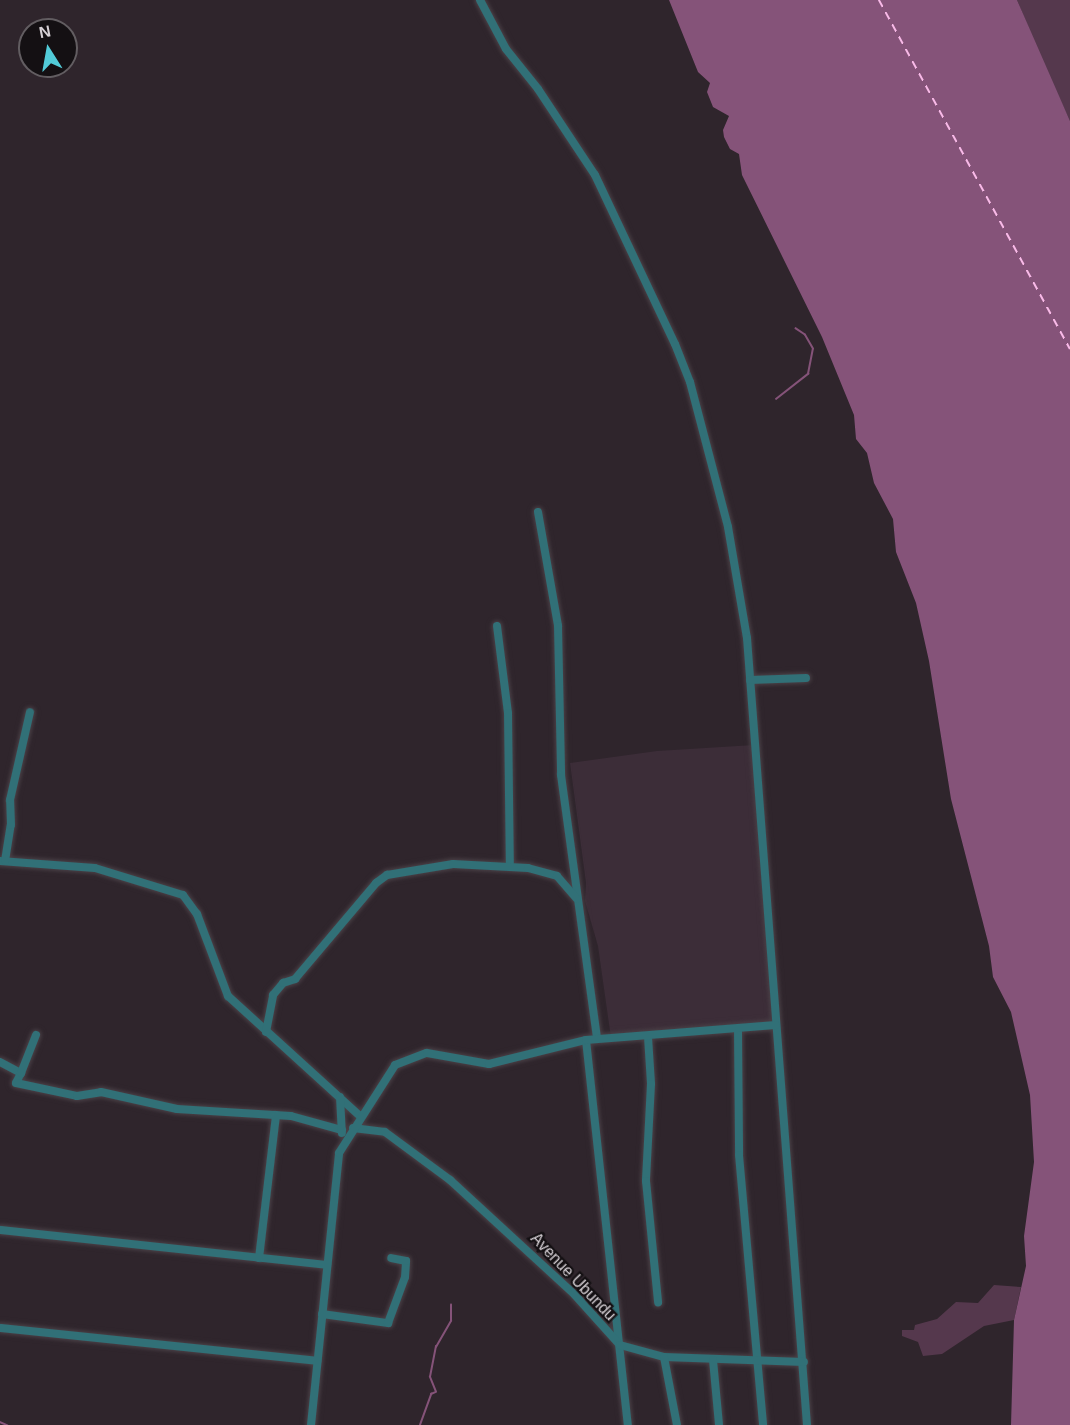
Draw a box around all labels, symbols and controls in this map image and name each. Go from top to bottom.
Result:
north arrow [18,18,78,78]
text: N [38,22,52,41]
street label: Avenue Ubundu [526,1229,620,1325]

